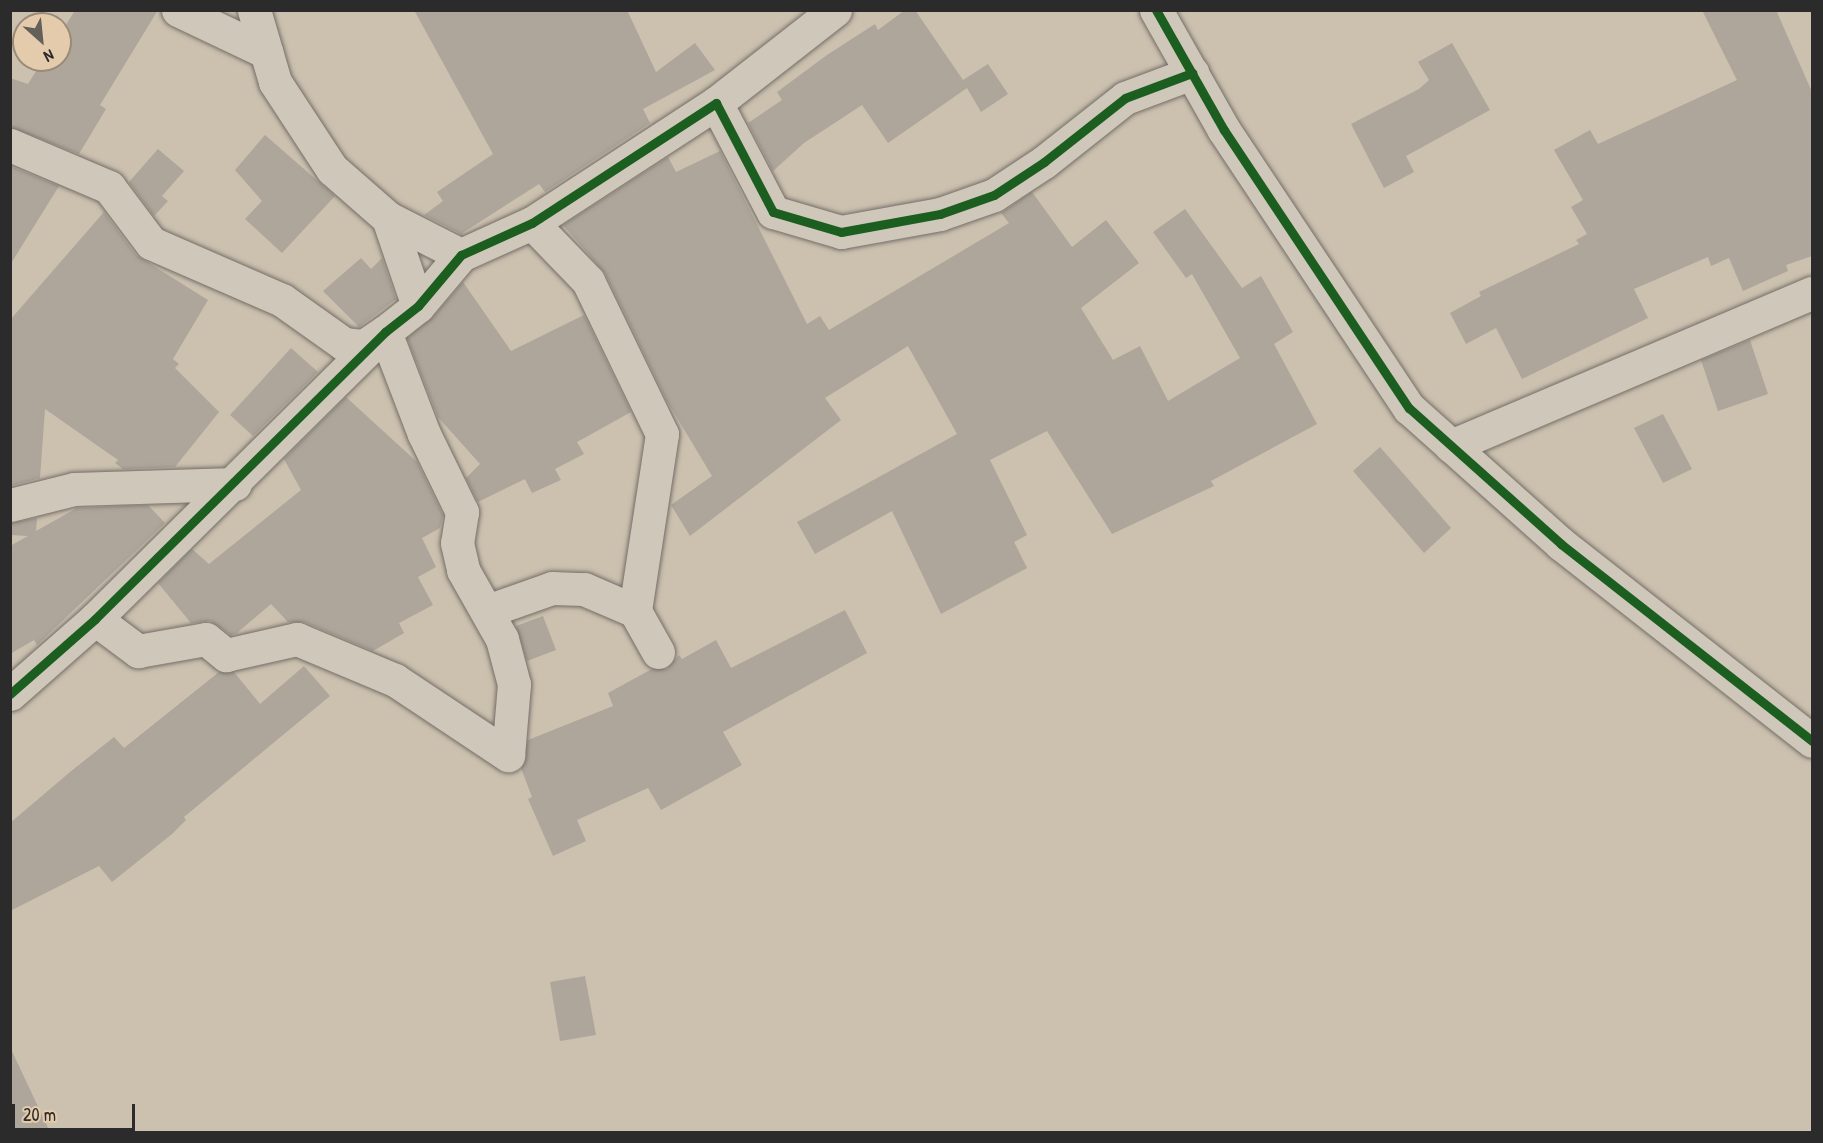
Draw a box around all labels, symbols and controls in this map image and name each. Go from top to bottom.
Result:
north arrow [12,12,72,72]
text: N [40,45,58,68]
scale bar [15,1092,138,1130]
text: 20 m [23,1102,56,1127]

